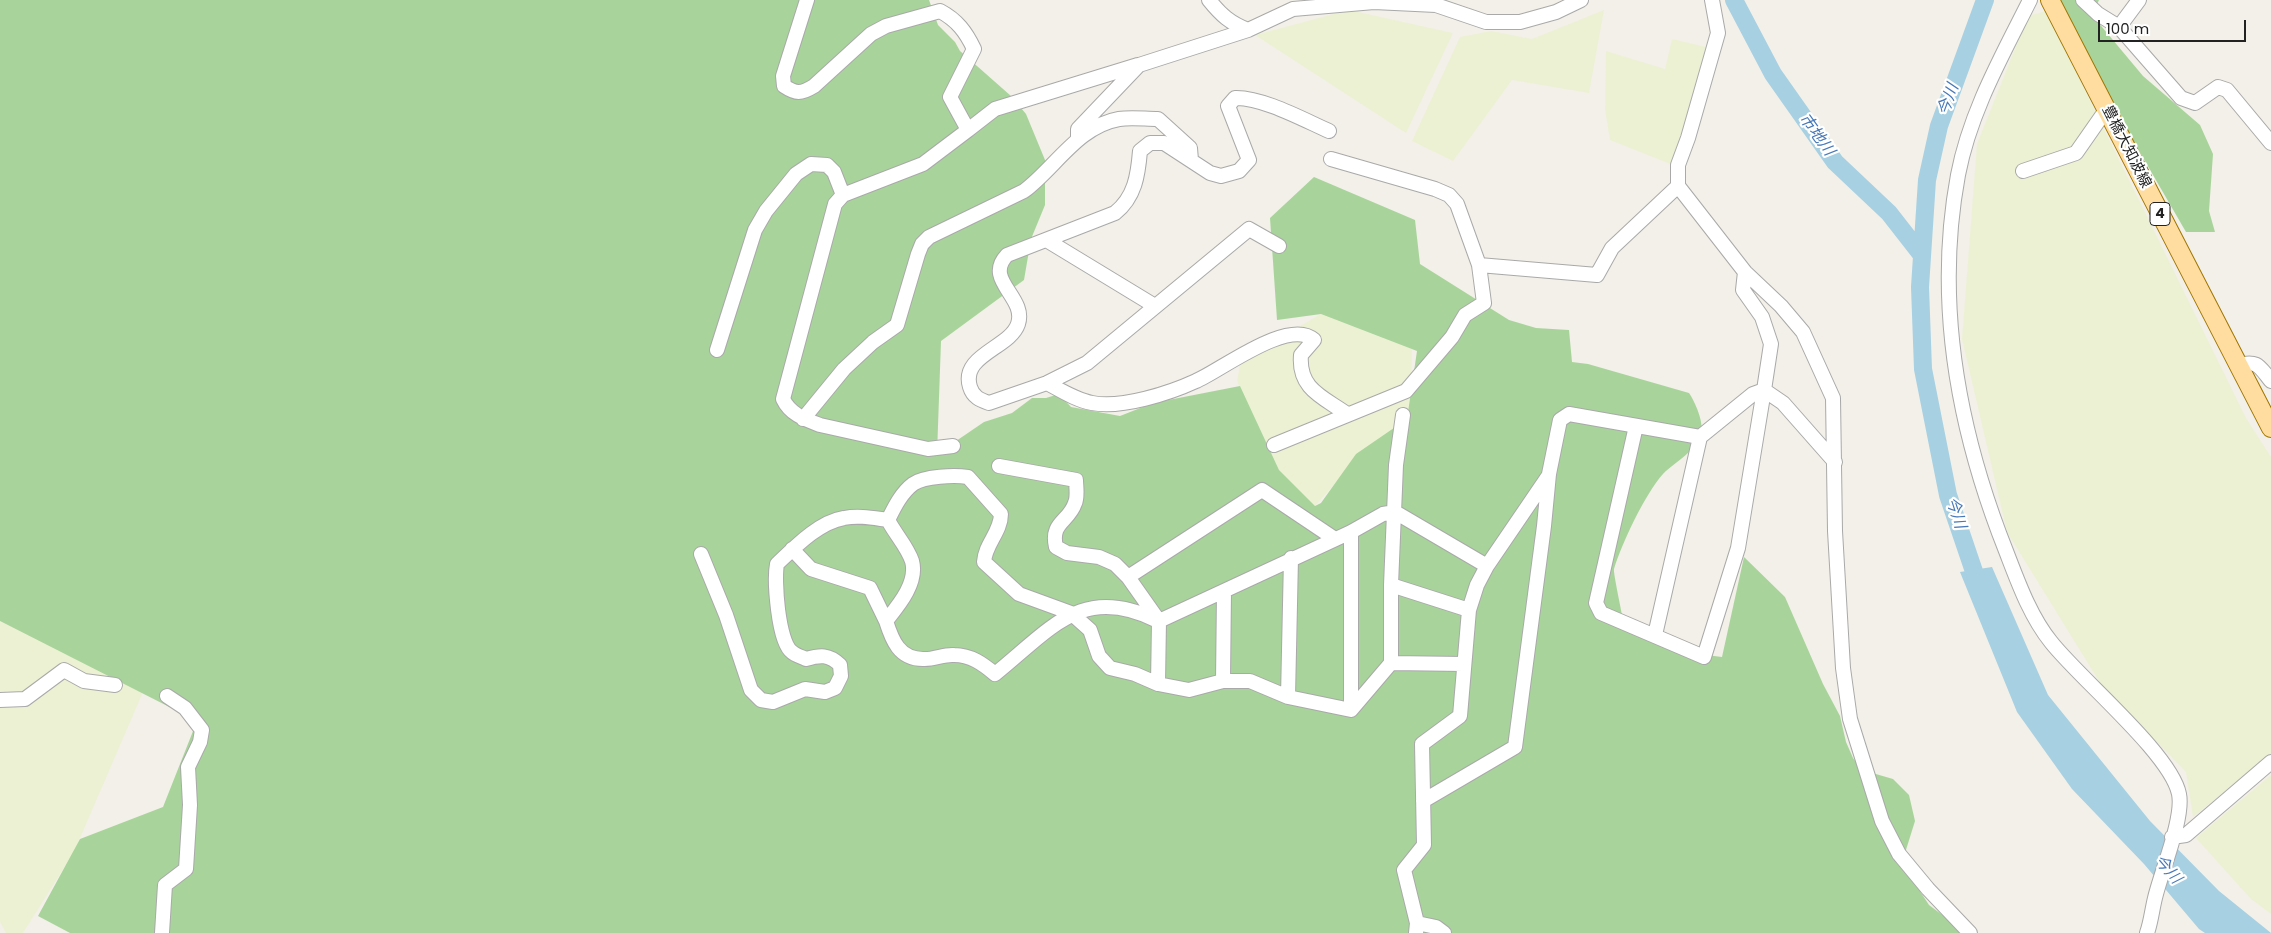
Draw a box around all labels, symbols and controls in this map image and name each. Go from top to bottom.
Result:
scale bar [2101,10,2248,42]
text: 100 m [2106,18,2149,39]
water label: 今川 [1935,82,1963,118]
street label: 豊橋大知波線 [2098,103,2154,191]
water label: 市地川 [1794,110,1838,160]
road number: 4 [2150,202,2170,225]
water label: 今川 [1941,495,1969,531]
water label: 今川 [2149,852,2185,888]

